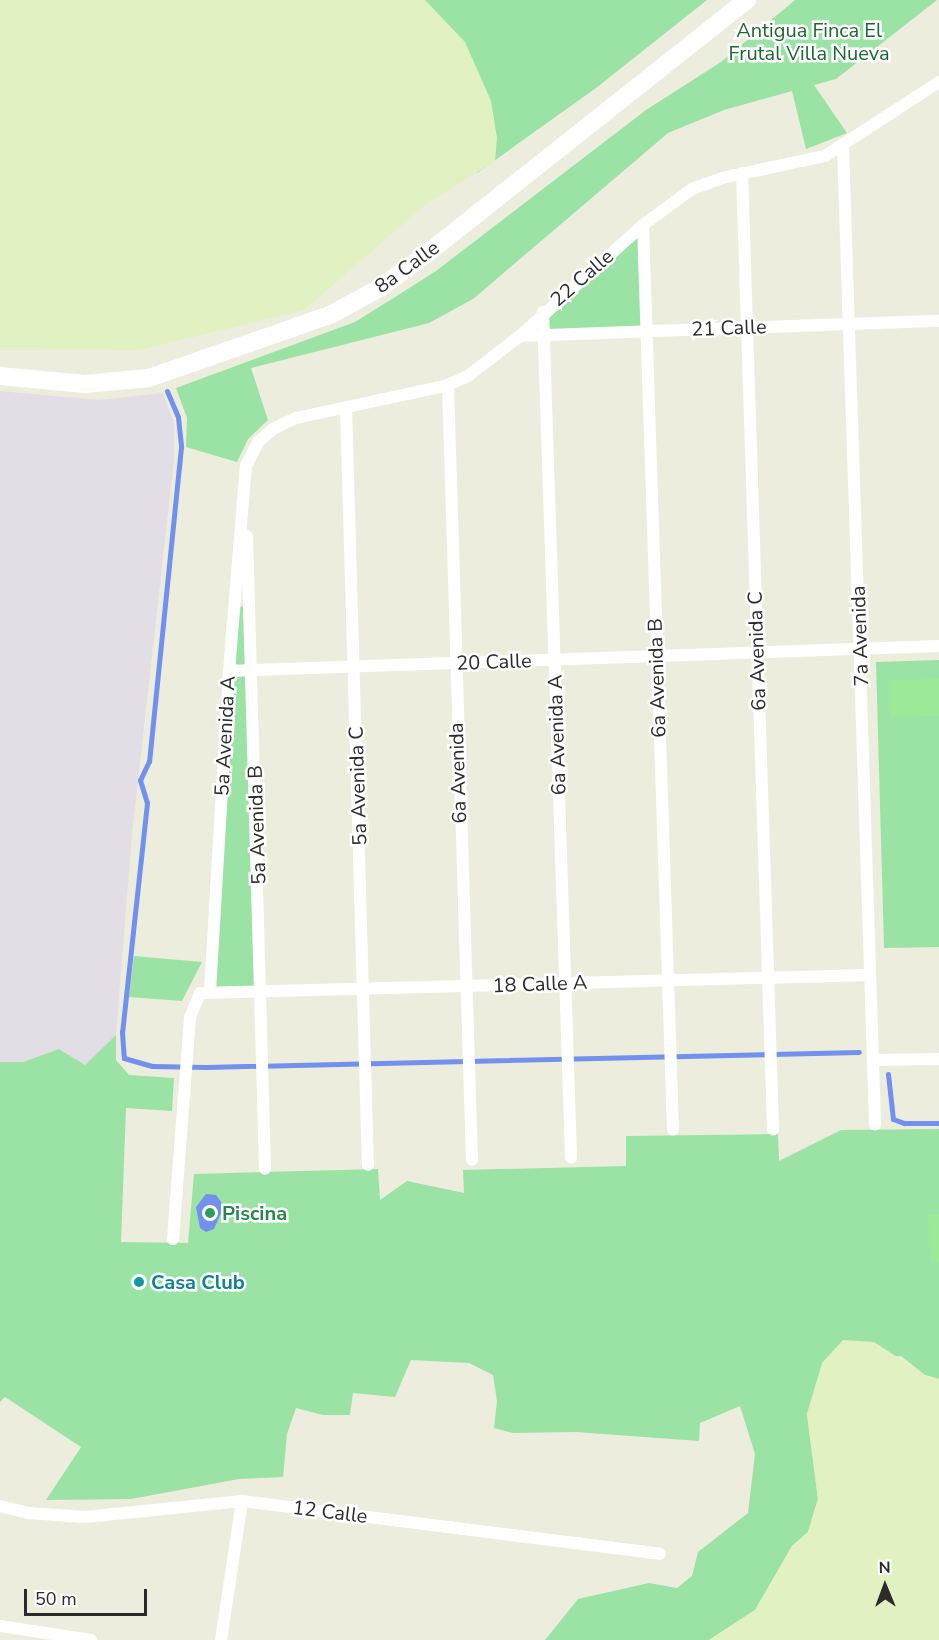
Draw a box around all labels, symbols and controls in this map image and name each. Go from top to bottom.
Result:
park label: Antigua Finca El Frutal Villa Nueva [728,19,890,66]
street label: 8a Calle [370,236,444,298]
street label: 22 Calle [546,244,618,312]
street label: 21 Calle [691,315,767,341]
street label: 7a Avenida [846,585,874,687]
street label: 6a Avenida C [743,591,771,711]
street label: 6a Avenida B [643,618,671,738]
street label: 20 Calle [456,649,532,675]
street label: 6a Avenida A [543,674,571,796]
street label: 5a Avenida A [210,675,240,797]
street label: 6a Avenida [444,722,472,824]
street label: 5a Avenida C [344,726,372,846]
street label: 5a Avenida B [243,765,271,885]
street label: 18 Calle A [492,970,588,998]
place label: Piscina [222,1201,287,1225]
marker: Piscina [203,1206,217,1220]
place label: Casa Club [151,1270,245,1294]
marker: Casa Club [132,1275,146,1289]
street label: 12 Calle [291,1496,369,1528]
north arrow [855,1556,915,1616]
text: N [879,1557,891,1579]
scale bar [27,1577,150,1615]
text: 50 m [35,1587,77,1611]

